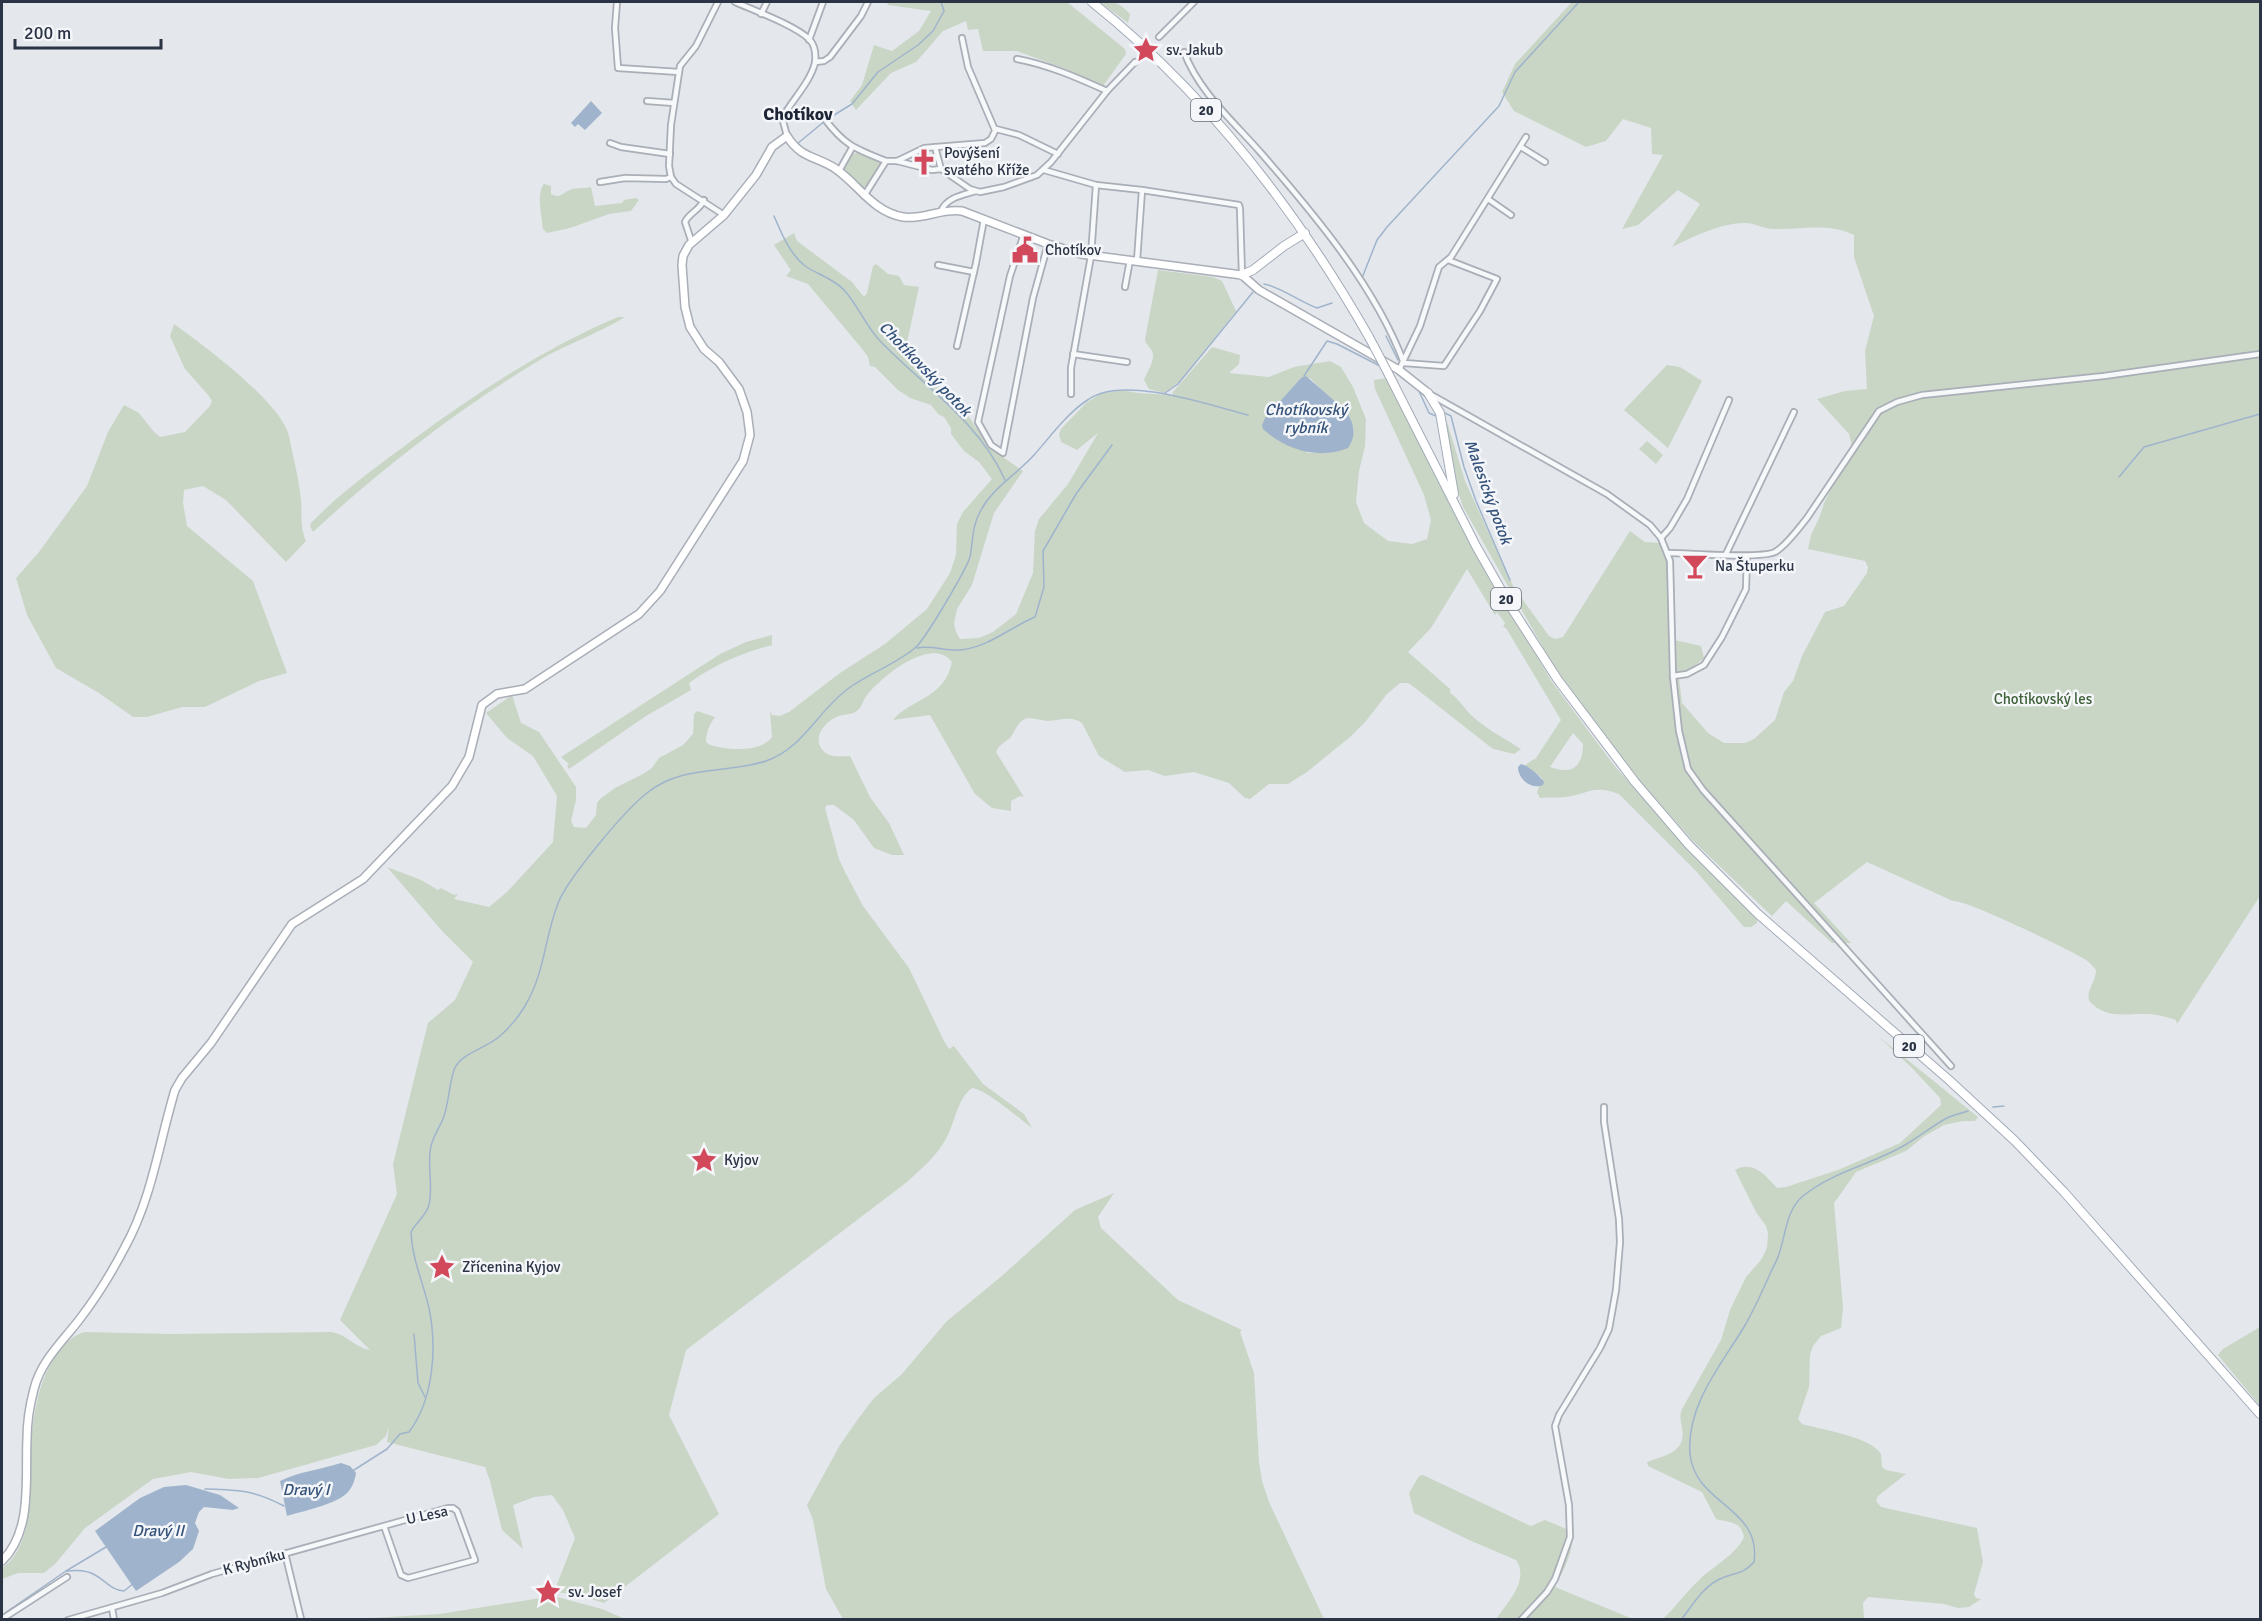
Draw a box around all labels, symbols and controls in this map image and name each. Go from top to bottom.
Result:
scale bar [15,12,160,50]
text: 200 m [24,22,71,44]
place icon: sv. Jakub [1131,35,1161,65]
place label: sv. Jakub [1166,41,1223,59]
road number: 20 [1191,99,1221,121]
district label: Chotíkov [763,103,833,125]
place label: Povýšení svatého Kříže [944,144,1029,179]
church icon: Povýšení svatého Kříže [909,147,939,177]
public building icon: Chotíkov [1010,235,1040,265]
place label: Chotíkov [1045,241,1101,259]
water label: Chotíkovský potok [875,317,977,422]
water label: Chotíkovský rybník [1265,400,1350,438]
water label: Malesický potok [1460,437,1517,549]
bar icon: Na Štuperku [1680,551,1710,581]
place label: Na Štuperku [1715,556,1794,575]
road number: 20 [1491,588,1521,610]
park label: Chotíkovský les [1994,690,2093,708]
road number: 20 [1894,1035,1924,1057]
place icon: Kyjov [689,1145,719,1175]
place label: Kyjov [724,1151,759,1169]
place icon: Zřícenina Kyjov [427,1252,457,1282]
place label: Zřícenina Kyjov [462,1258,561,1276]
water label: Dravý I [283,1480,331,1500]
street label: U Lesa [404,1502,450,1528]
water label: Dravý II [132,1521,185,1541]
street label: K Rybníku [221,1545,287,1579]
place icon: sv. Josef [533,1577,563,1607]
place label: sv. Josef [568,1583,622,1601]

